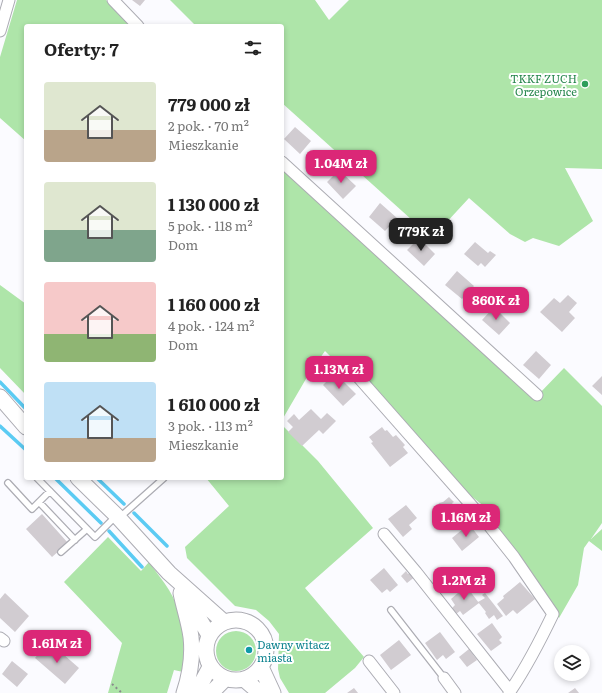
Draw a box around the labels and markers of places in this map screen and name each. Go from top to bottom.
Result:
place label: TKKF ZUCH Orzepowice [510,70,577,99]
marker: TKKF ZUCH Orzepowice [580,79,590,89]
pin: 1.04M zł [300,150,382,184]
pin: 779K zł [384,218,458,252]
pin: 860K zł [459,287,533,321]
pin: 1.13M zł [298,356,380,390]
pin: 1.16M zł [425,504,507,538]
pin: 1.2M zł [427,567,501,601]
pin: 1.61M zł [16,630,98,664]
place label: Dawny witacz miasta [257,636,330,665]
marker: Dawny witacz miasta [244,645,254,655]

